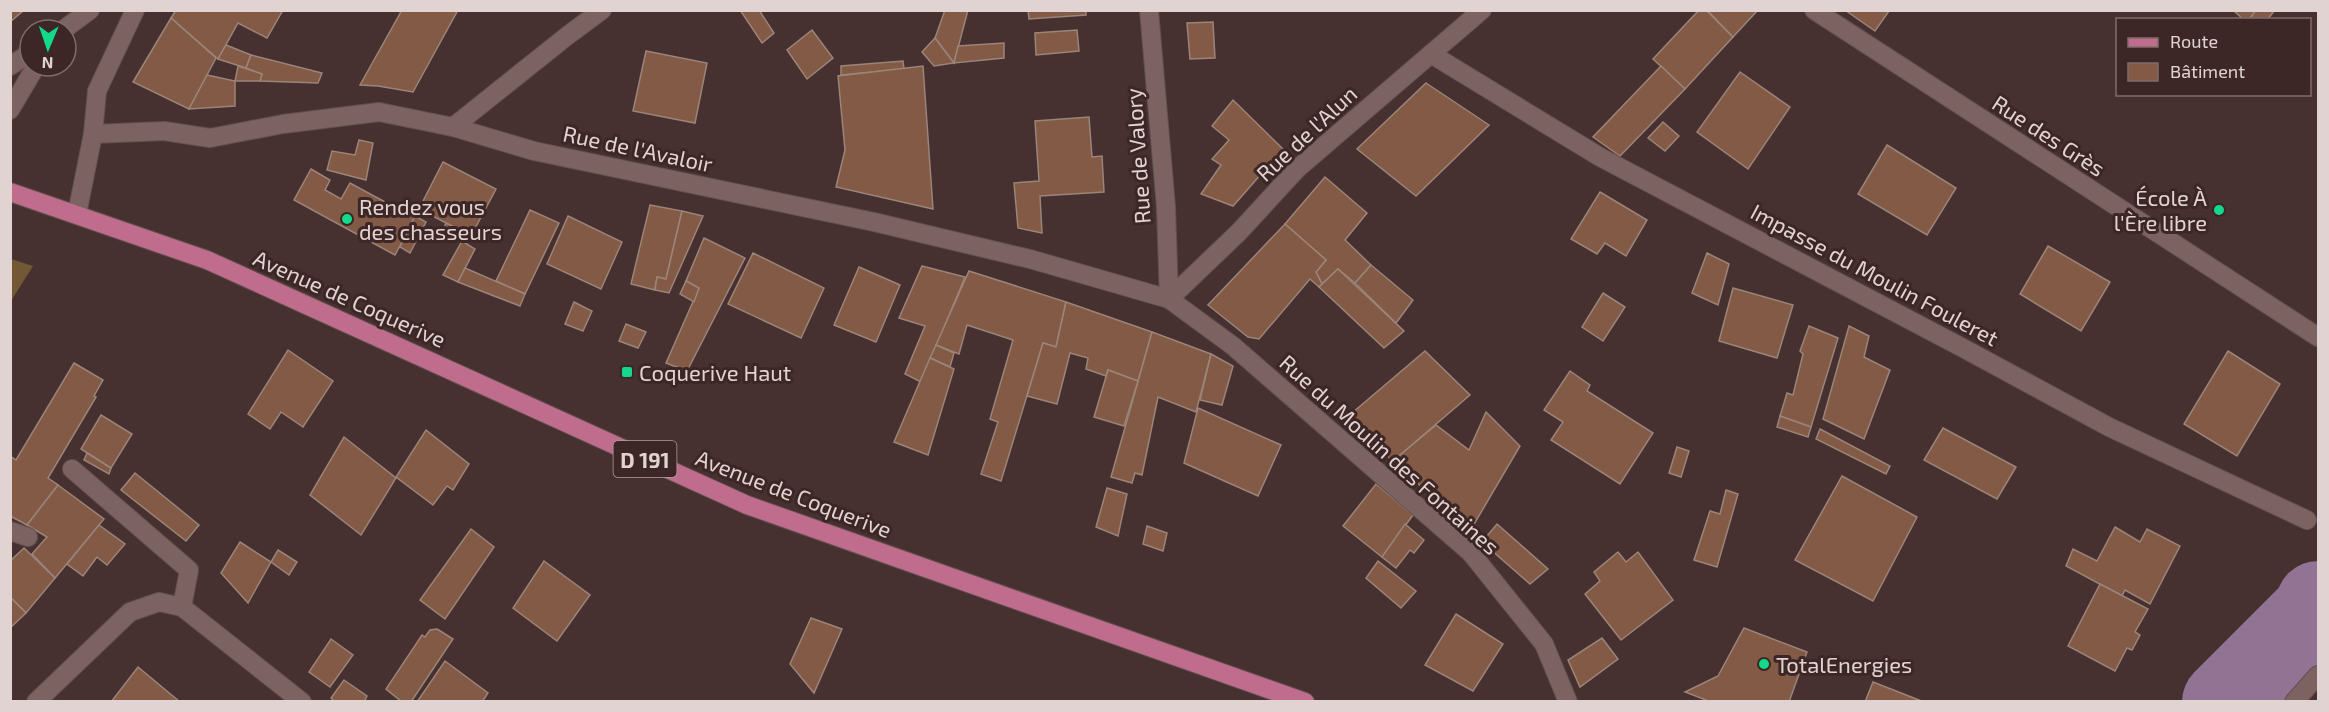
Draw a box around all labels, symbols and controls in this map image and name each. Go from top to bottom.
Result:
north arrow [18,18,78,78]
legend [2116,18,2311,96]
text: Route [2170,30,2218,52]
text: N [41,54,54,73]
text: Bâtiment [2170,60,2245,82]
street label: Rue de l'Alun [1250,80,1362,186]
street label: Rue de Valory [1119,87,1155,225]
street label: Rue des Grès [1988,89,2110,181]
street label: Rue de l'Avaloir [561,119,715,177]
place label: École À l'Ère libre [2114,184,2207,235]
place label: Rendez vous des chasseurs [359,193,502,244]
street label: Impasse du Moulin Fouleret [1747,198,2003,350]
marker: École À l'Ère libre [2212,203,2226,217]
marker: Rendez vous des chasseurs [340,212,354,226]
street label: Avenue de Coquerive [250,244,450,352]
street label: Rue du Moulin des Fontaines [1275,349,1505,559]
place label: Coquerive Haut [639,359,791,385]
marker: Coquerive Haut [620,365,634,379]
road number: D 191 [614,441,676,477]
street label: Avenue de Coquerive [692,444,896,542]
place label: TotalEnergies [1776,651,1912,677]
marker: TotalEnergies [1757,657,1771,671]

